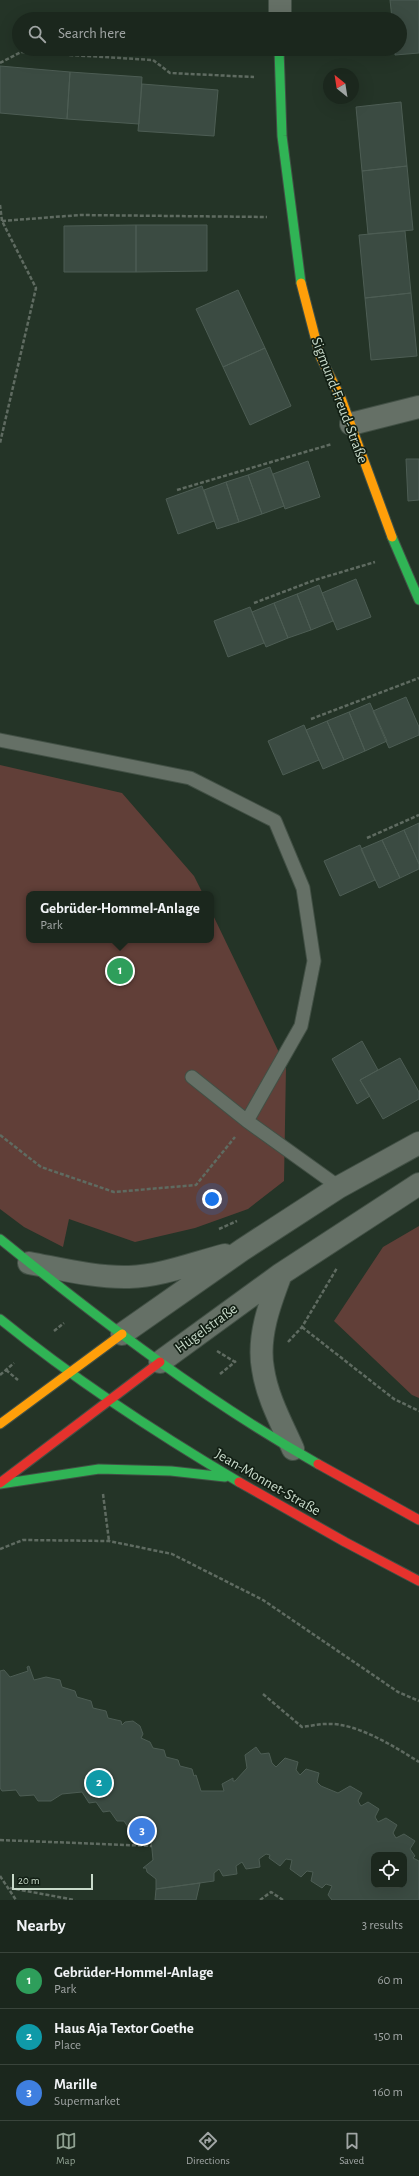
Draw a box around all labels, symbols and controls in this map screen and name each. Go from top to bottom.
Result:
search box [12,12,407,56]
icon: search [26,23,48,45]
text: Search here [58,26,126,41]
north arrow [323,68,359,104]
street label: Sigmund-Freud-Straße [309,335,371,465]
popup [26,891,214,943]
text: Gebrüder-Hommel-Anlage [40,901,200,916]
text: Park [40,919,63,932]
pin: 1 [107,956,133,986]
your location [202,1189,222,1209]
street label: Hügelstraße [172,1301,240,1356]
street label: Jean-Monnet-Straße [213,1446,323,1519]
pin: 2 [86,1768,112,1798]
pin: 3 [129,1816,155,1846]
map controls [371,1852,407,1888]
button: locate [371,1852,407,1888]
scale bar [12,1872,93,1891]
text: 20 m [18,1875,39,1886]
text: Nearby [16,1917,66,1934]
text: 3 results [362,1919,403,1932]
text: Gebrüder-Hommel-Anlage [54,1965,213,1980]
text: 1 [27,1974,31,1987]
text: 60 m [377,1974,403,1987]
text: Park [54,1983,76,1996]
text: Haus Aja Textor Goethe [54,2021,194,2036]
text: 2 [26,2030,32,2043]
text: 150 m [374,2030,403,2043]
text: Place [54,2039,81,2052]
text: Marille [54,2077,97,2092]
text: 3 [26,2086,32,2099]
text: 160 m [373,2086,403,2099]
text: Supermarket [54,2095,120,2108]
tab: Map [55,2130,77,2167]
tab: Directions [186,2130,230,2167]
tab: Saved [339,2130,364,2167]

